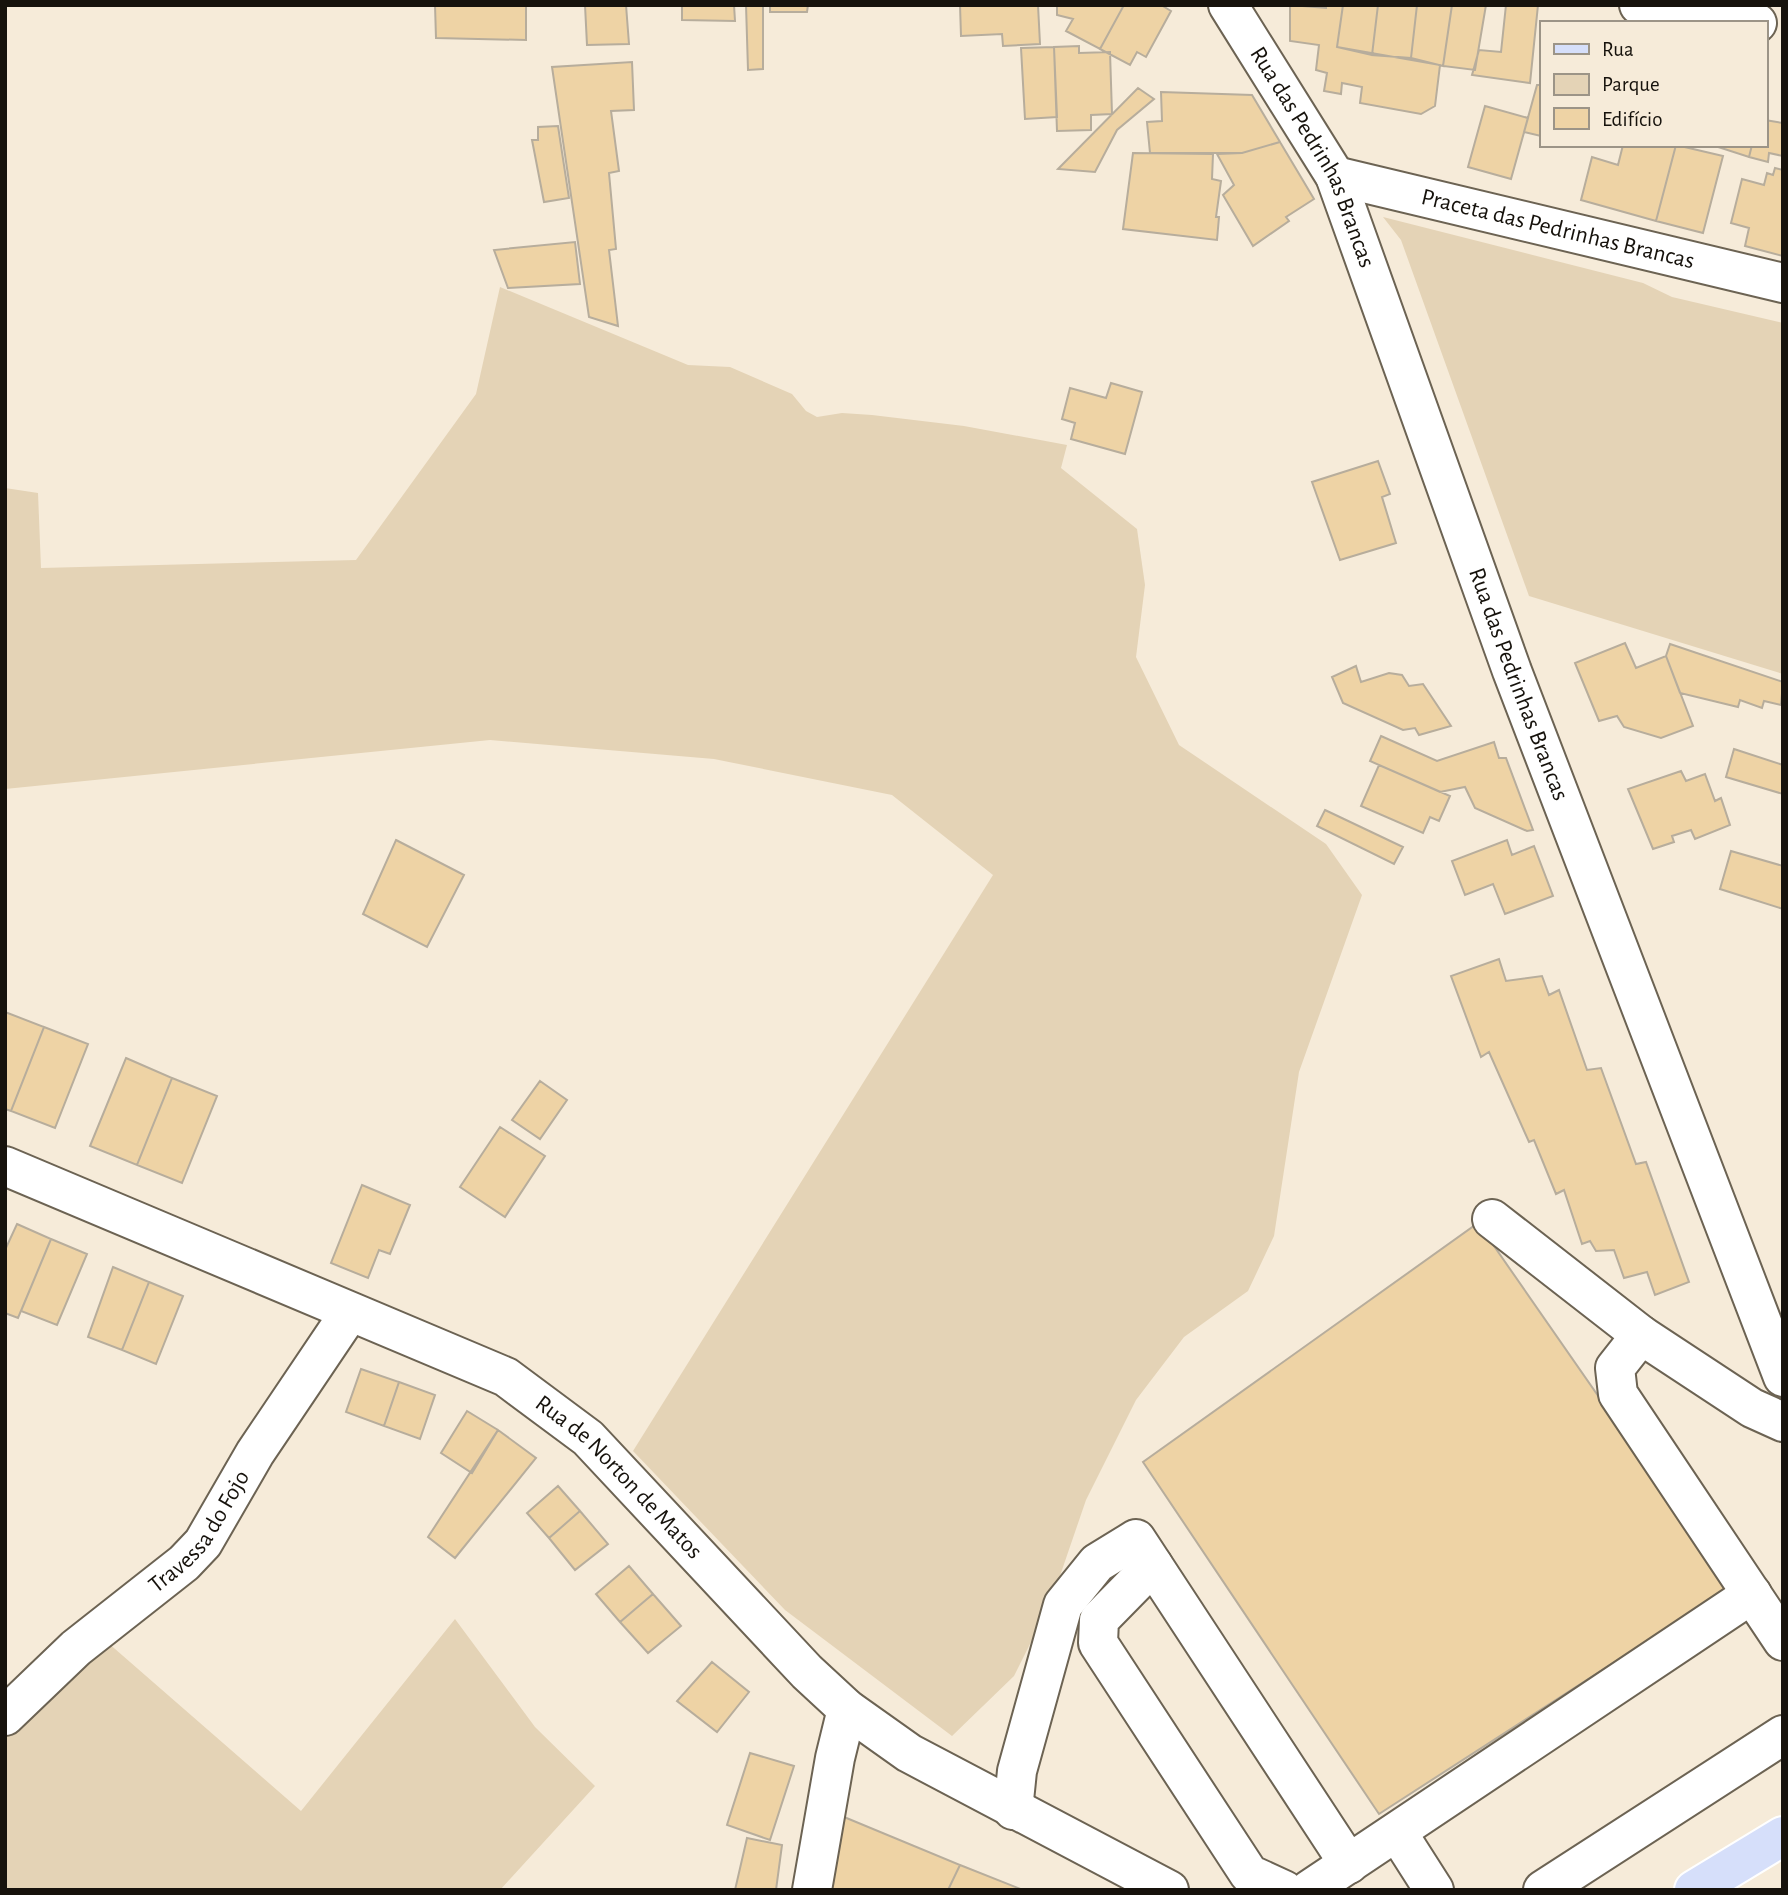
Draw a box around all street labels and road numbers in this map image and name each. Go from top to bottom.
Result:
street label: Rua das Pedrinhas Brancas [1245,43,1379,271]
street label: Praceta das Pedrinhas Brancas [1419,185,1697,273]
street label: Rua das Pedrinhas Brancas [1464,565,1573,804]
street label: Rua de Norton de Matos [531,1391,707,1564]
street label: Travessa do Fojo [145,1466,254,1598]

